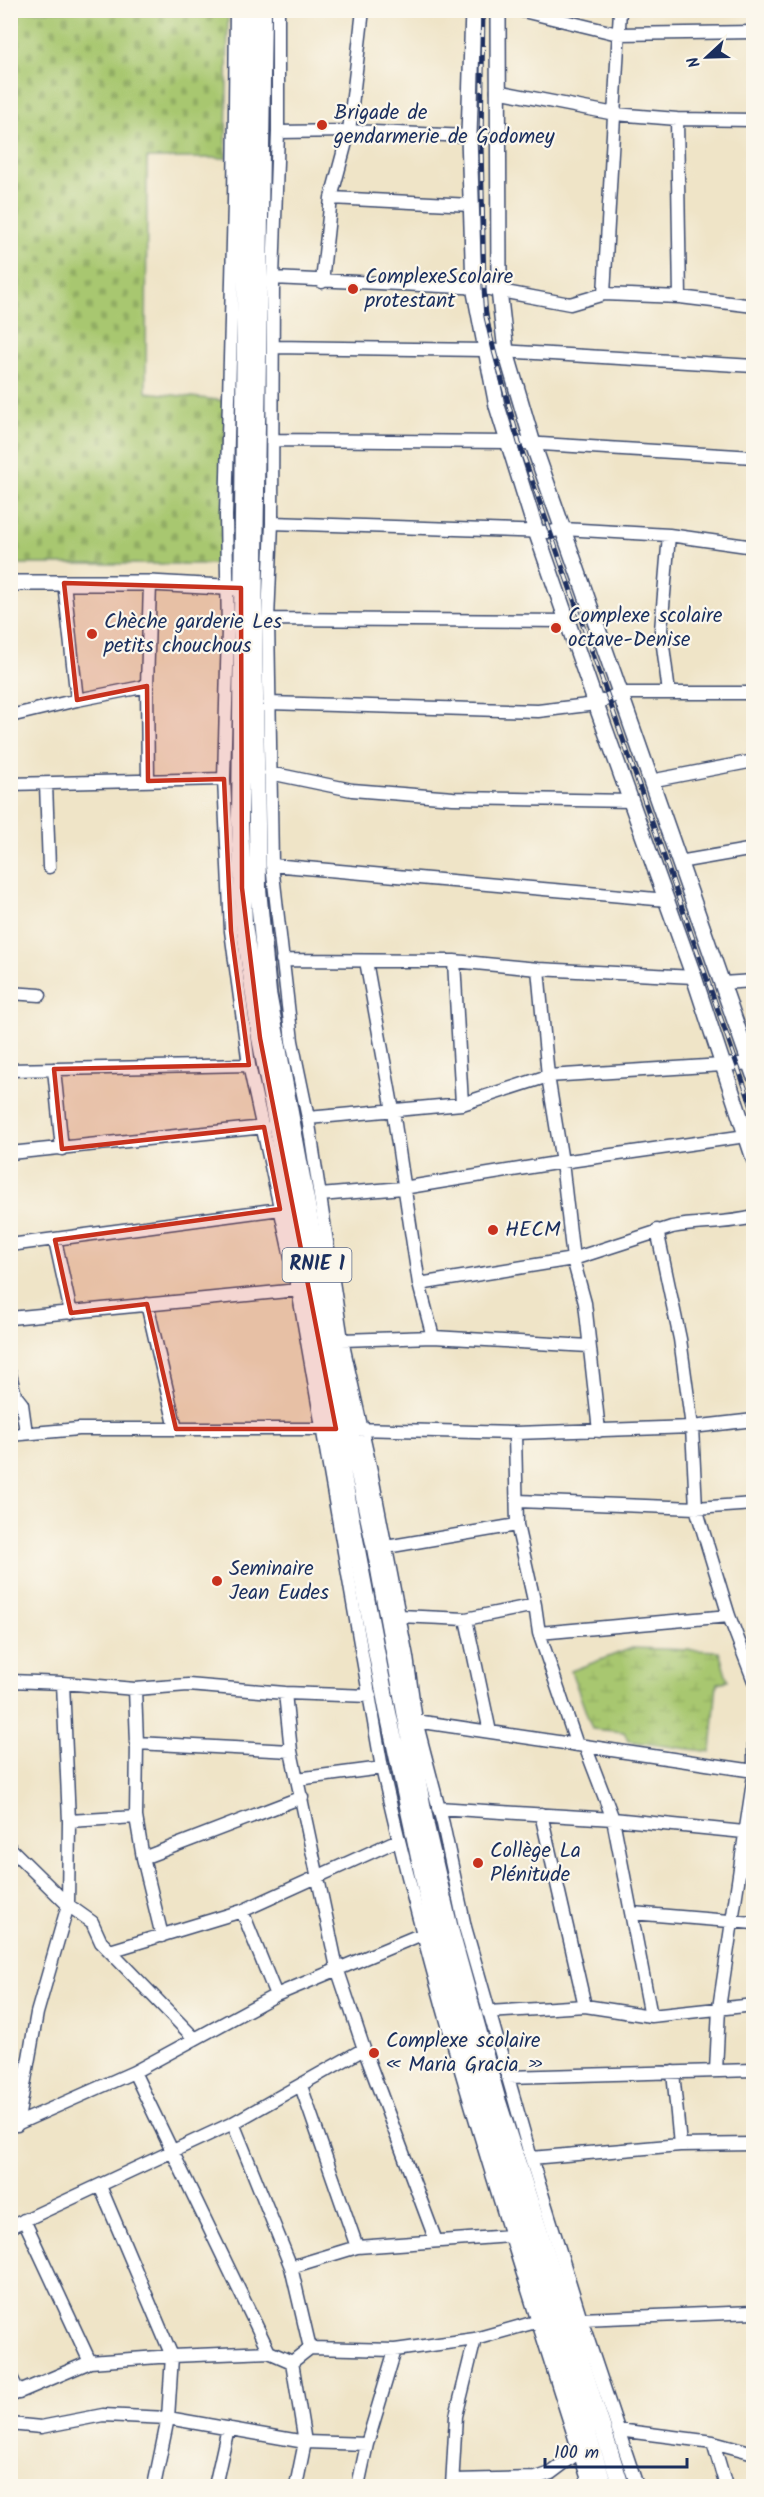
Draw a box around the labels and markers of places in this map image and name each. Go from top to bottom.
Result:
place label: Brigade de gendarmerie de Godomey [333,97,555,154]
marker: Brigade de gendarmerie de Godomey [315,118,329,132]
place label: ComplexeScolaire protestant [364,261,514,318]
marker: ComplexeScolaire protestant [346,282,360,296]
place label: Complexe scolaire octave-Denise [568,600,723,657]
place label: Chèche garderie Les petits chouchous [103,606,282,663]
marker: Complexe scolaire octave-Denise [549,621,563,635]
marker: Chèche garderie Les petits chouchous [85,627,99,641]
place label: HECM [505,1214,561,1247]
marker: HECM [486,1223,500,1237]
place label: Seminaire Jean Eudes [229,1553,329,1610]
marker: Seminaire Jean Eudes [210,1574,224,1588]
place label: Collège La Plénitude [490,1835,581,1892]
marker: Collège La Plénitude [471,1856,485,1870]
place label: Complexe scolaire « Maria Gracia » [386,2025,545,2082]
marker: Complexe scolaire « Maria Gracia » [367,2046,381,2060]

